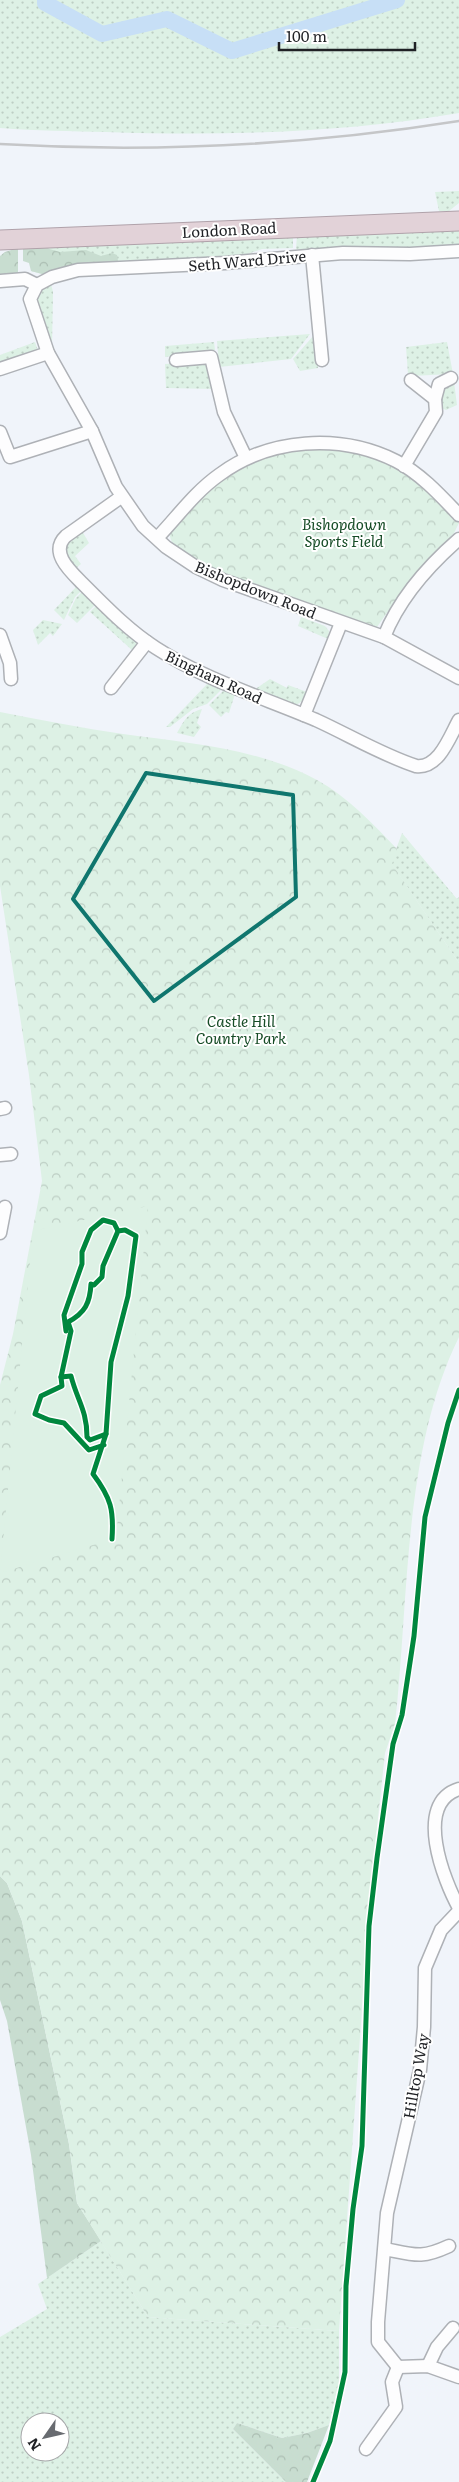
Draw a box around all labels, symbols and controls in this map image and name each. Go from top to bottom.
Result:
scale bar [279,20,415,52]
text: 100 m [286,24,327,47]
street label: London Road [181,215,277,243]
street label: Seth Ward Drive [187,243,307,277]
park label: Bishopdown Sports Field [302,512,386,552]
street label: Bishopdown Road [192,554,320,624]
street label: Bingham Road [162,643,266,709]
park label: Castle Hill Country Park [196,1009,287,1049]
street label: Hilltop Way [396,2031,434,2121]
north arrow [20,2412,70,2462]
text: N [22,2434,45,2455]

